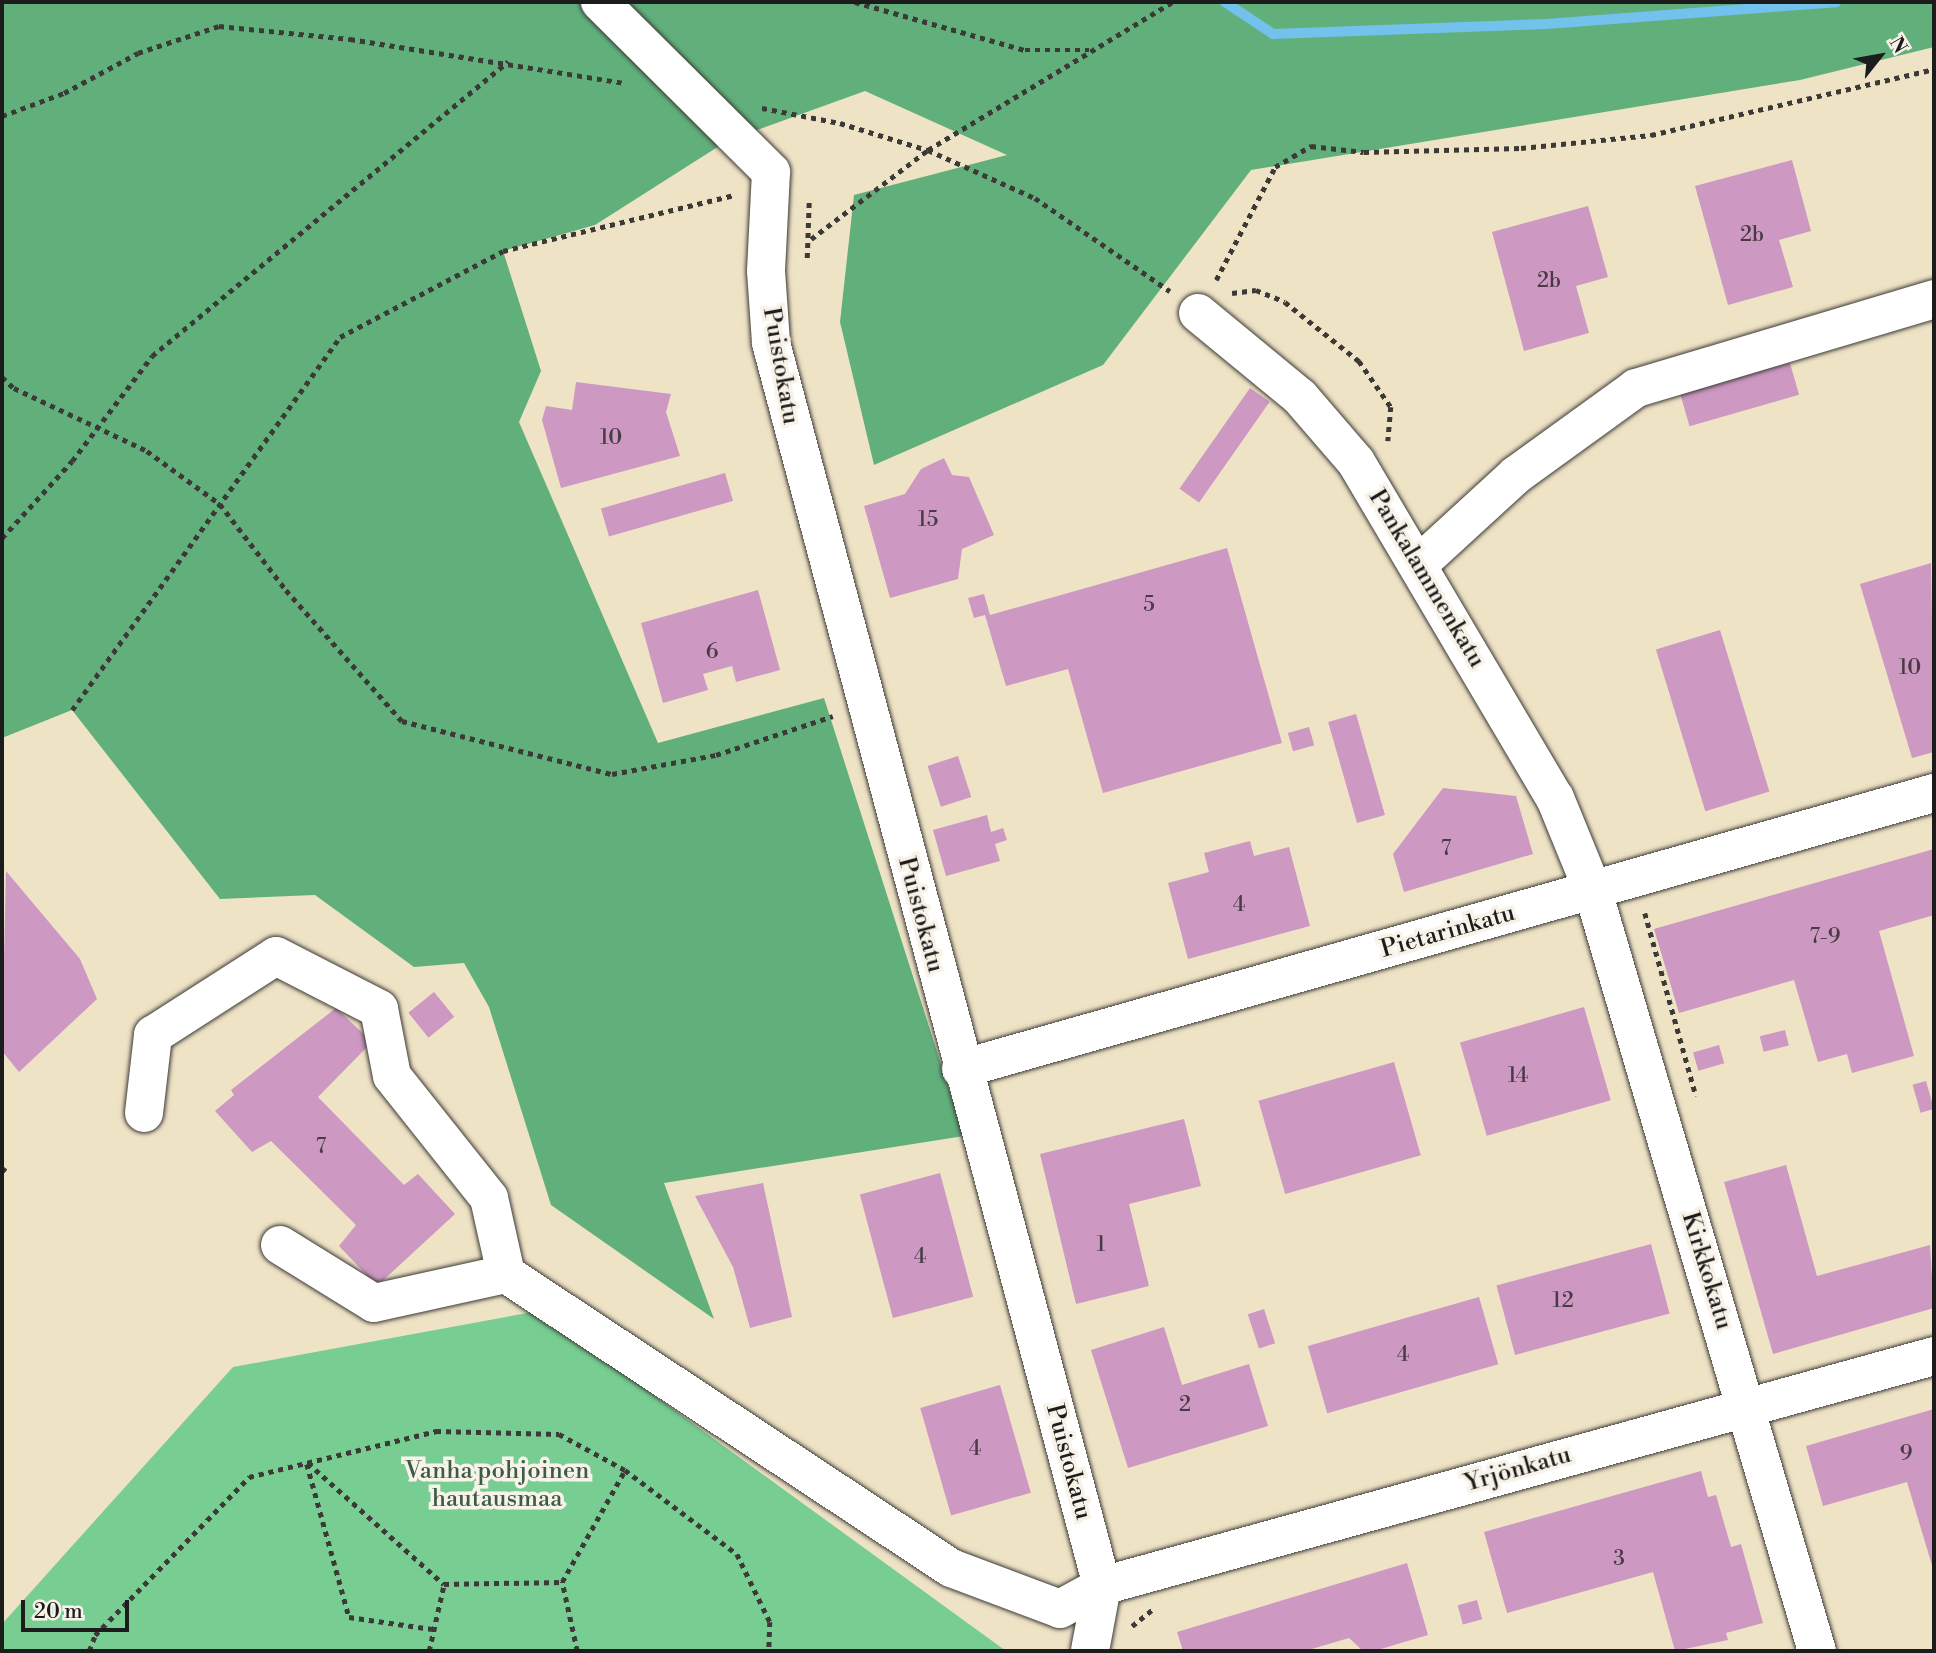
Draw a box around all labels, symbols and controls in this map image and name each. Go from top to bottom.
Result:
north arrow [1845,21,1915,91]
text: N [1884,33,1912,58]
house number: 2b [1740,222,1764,248]
house number: 2b [1537,268,1561,294]
street label: Puistokatu [756,305,804,427]
house number: 10 [600,425,622,451]
street label: Pankalammenkatu [1362,485,1490,673]
house number: 15 [918,507,938,533]
house number: 5 [1143,592,1155,618]
house number: 6 [706,639,718,665]
house number: 10 [1899,655,1921,681]
house number: 7 [1441,836,1451,862]
street label: Puistokatu [891,854,949,976]
house number: 4 [1233,892,1245,918]
street label: Pietarinkatu [1378,899,1518,965]
house number: 7-9 [1810,924,1840,950]
house number: 14 [1508,1063,1528,1089]
house number: 7 [316,1134,326,1160]
street label: Kirkkokatu [1674,1209,1738,1333]
house number: 1 [1096,1232,1106,1258]
house number: 4 [914,1244,926,1270]
house number: 12 [1552,1288,1574,1314]
house number: 4 [1397,1342,1409,1368]
house number: 2 [1179,1392,1191,1418]
street label: Puistokatu [1039,1401,1097,1523]
house number: 4 [969,1436,981,1462]
street label: Yrjönkatu [1462,1441,1574,1499]
house number: 9 [1900,1441,1912,1467]
park label: Vanha pohjoinen hautausmaa [405,1458,589,1514]
house number: 3 [1613,1546,1625,1572]
scale bar [24,1586,133,1630]
text: 20 m [34,1599,83,1625]

